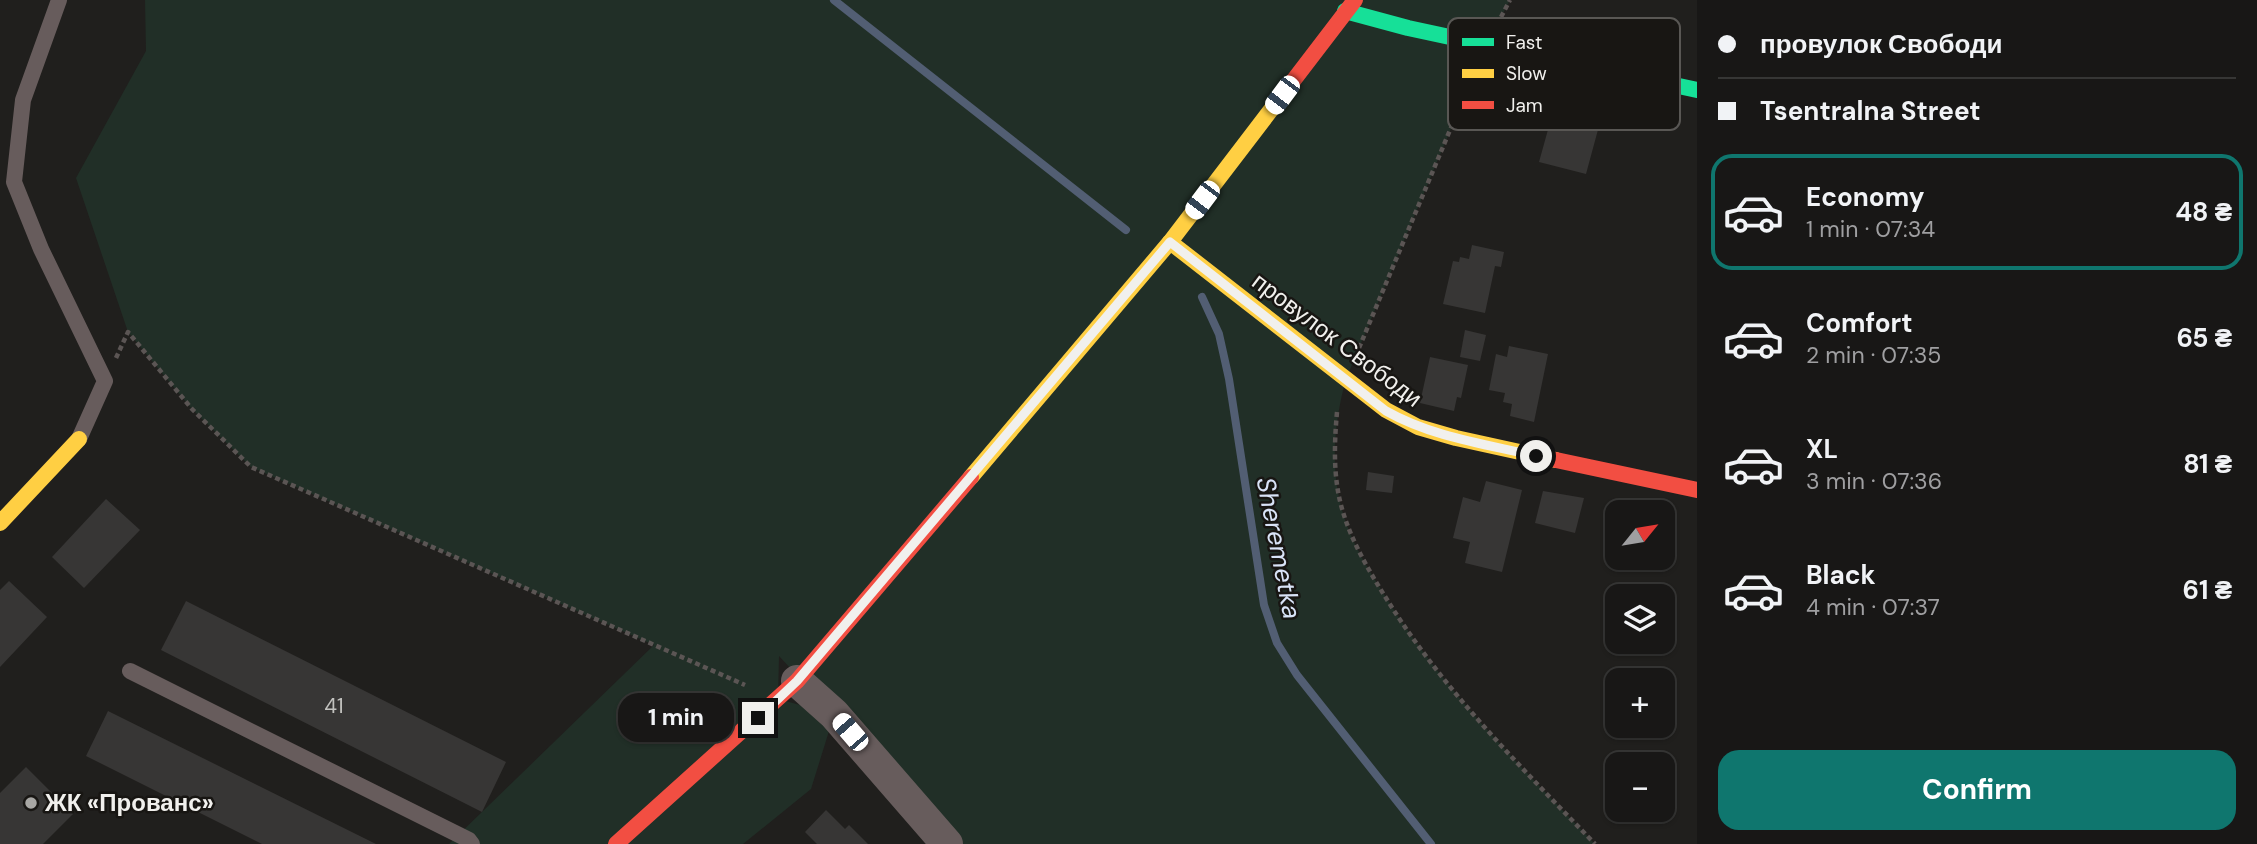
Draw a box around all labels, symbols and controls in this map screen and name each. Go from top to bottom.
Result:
legend [1448,18,1680,130]
text: провулок Свободи [1760,27,2002,61]
text: Fast [1506,30,1542,55]
text: Slow [1506,61,1547,86]
car [1261,72,1304,118]
text: Jam [1506,93,1543,118]
text: Tsentralna Street [1760,94,1981,128]
car [1181,177,1224,223]
text: Economy [1806,180,1924,214]
icon: car [1722,181,1785,244]
text: 48 ₴ [2175,195,2232,229]
text: 1 min · 07:34 [1806,214,1935,244]
street label: провулок Свободи [1246,266,1429,414]
text: Comfort [1806,306,1912,340]
icon: car [1722,307,1785,370]
text: 65 ₴ [2176,321,2232,355]
text: 2 min · 07:35 [1806,340,1941,370]
text: XL [1806,432,1838,466]
icon: car [1722,433,1785,496]
route start [1520,440,1552,472]
text: 81 ₴ [2183,447,2232,481]
text: 3 min · 07:36 [1806,466,1942,496]
water label: Sheremetka [1249,474,1309,622]
north arrow [1605,500,1675,570]
map controls [1605,500,1675,822]
text: Black [1806,558,1876,592]
icon: car [1722,559,1785,622]
text: 61 ₴ [2183,573,2232,607]
button: layers [1605,584,1675,654]
text: 4 min · 07:37 [1806,592,1940,622]
button: + [1605,668,1675,738]
house number: 41 [324,692,344,720]
callout: 1 min [618,694,734,742]
text: 1 min [648,702,704,732]
route end [742,702,774,734]
car [829,709,872,755]
button: Confirm [1718,750,2236,830]
button: − [1605,752,1675,822]
place label: ЖК «Прованс» [44,787,214,818]
marker: ЖК «Прованс» [23,795,39,811]

